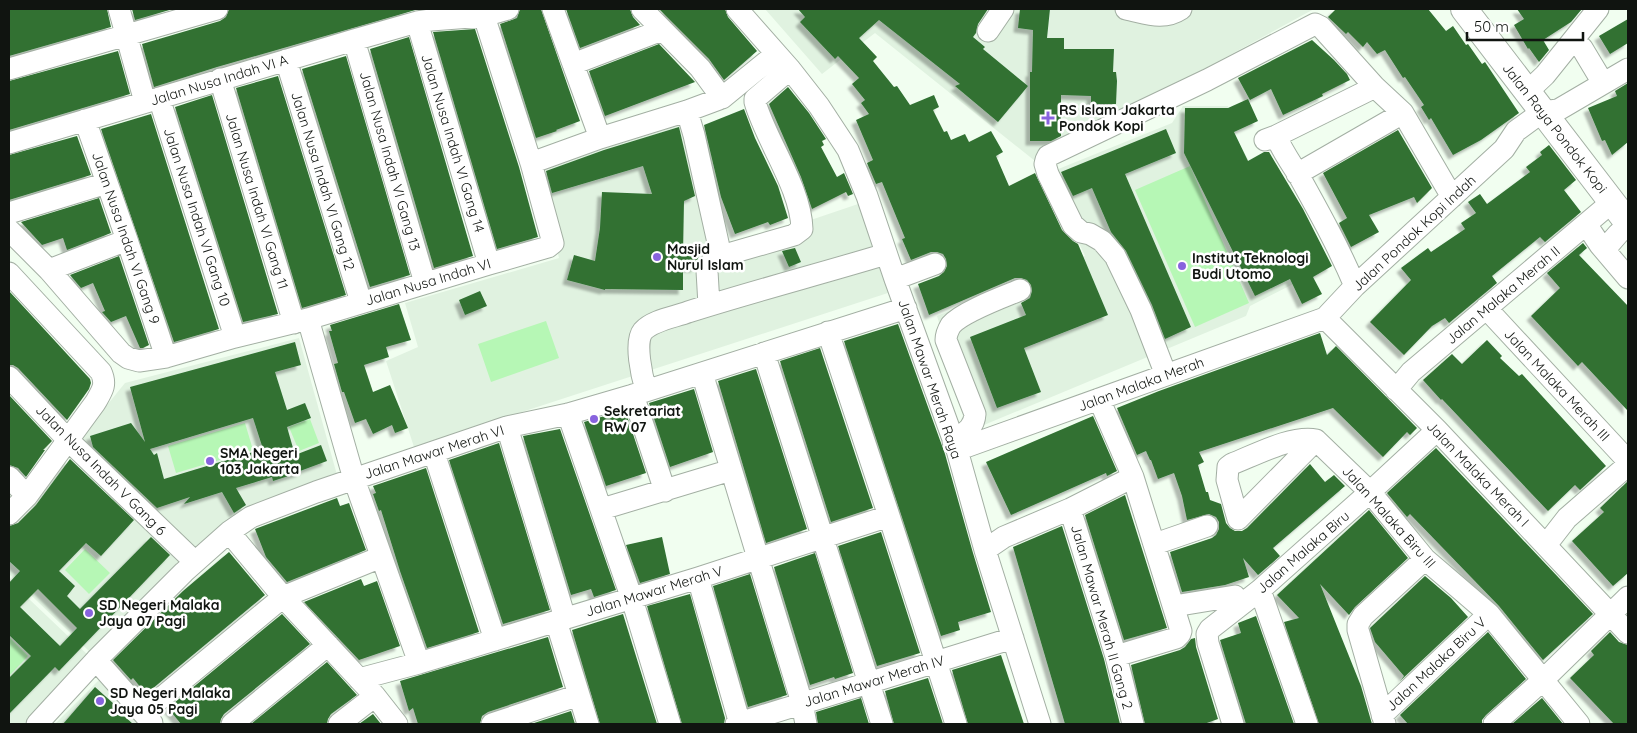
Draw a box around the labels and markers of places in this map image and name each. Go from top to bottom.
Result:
place label: RS Islam Jakarta Pondok Kopi [1059,101,1175,135]
marker: RS Islam Jakarta Pondok Kopi [1041,111,1055,125]
place label: Masjid Nurul Islam [667,240,744,274]
place label: Institut Teknologi Budi Utomo [1192,249,1309,283]
marker: Masjid Nurul Islam [651,251,663,263]
marker: Institut Teknologi Budi Utomo [1176,260,1188,272]
place label: Sekretariat RW 07 [604,402,681,436]
marker: Sekretariat RW 07 [588,413,600,425]
place label: SMA Negeri 103 Jakarta [220,444,299,478]
marker: SMA Negeri 103 Jakarta [204,455,216,467]
place label: SD Negeri Malaka Jaya 07 Pagi [99,596,220,630]
marker: SD Negeri Malaka Jaya 07 Pagi [83,607,95,619]
place label: SD Negeri Malaka Jaya 05 Pagi [110,684,231,718]
marker: SD Negeri Malaka Jaya 05 Pagi [94,695,106,707]

